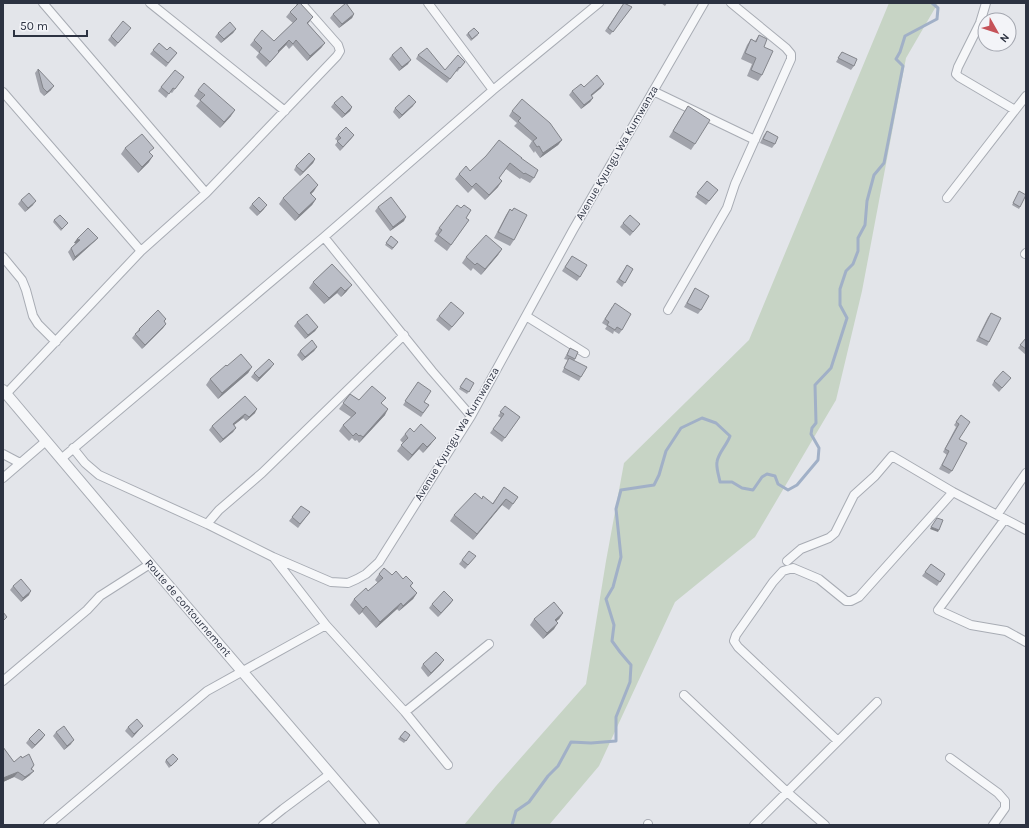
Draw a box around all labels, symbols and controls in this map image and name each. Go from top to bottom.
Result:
scale bar [14,12,87,38]
north arrow [977,12,1017,52]
text: 50 m [20,19,48,33]
text: N [997,31,1012,45]
street label: Avenue Kyungu Wa Kumwanza [573,83,661,223]
street label: Avenue Kyungu Wa Kumwanza [412,365,502,503]
street label: Route de contournement [142,557,234,659]

